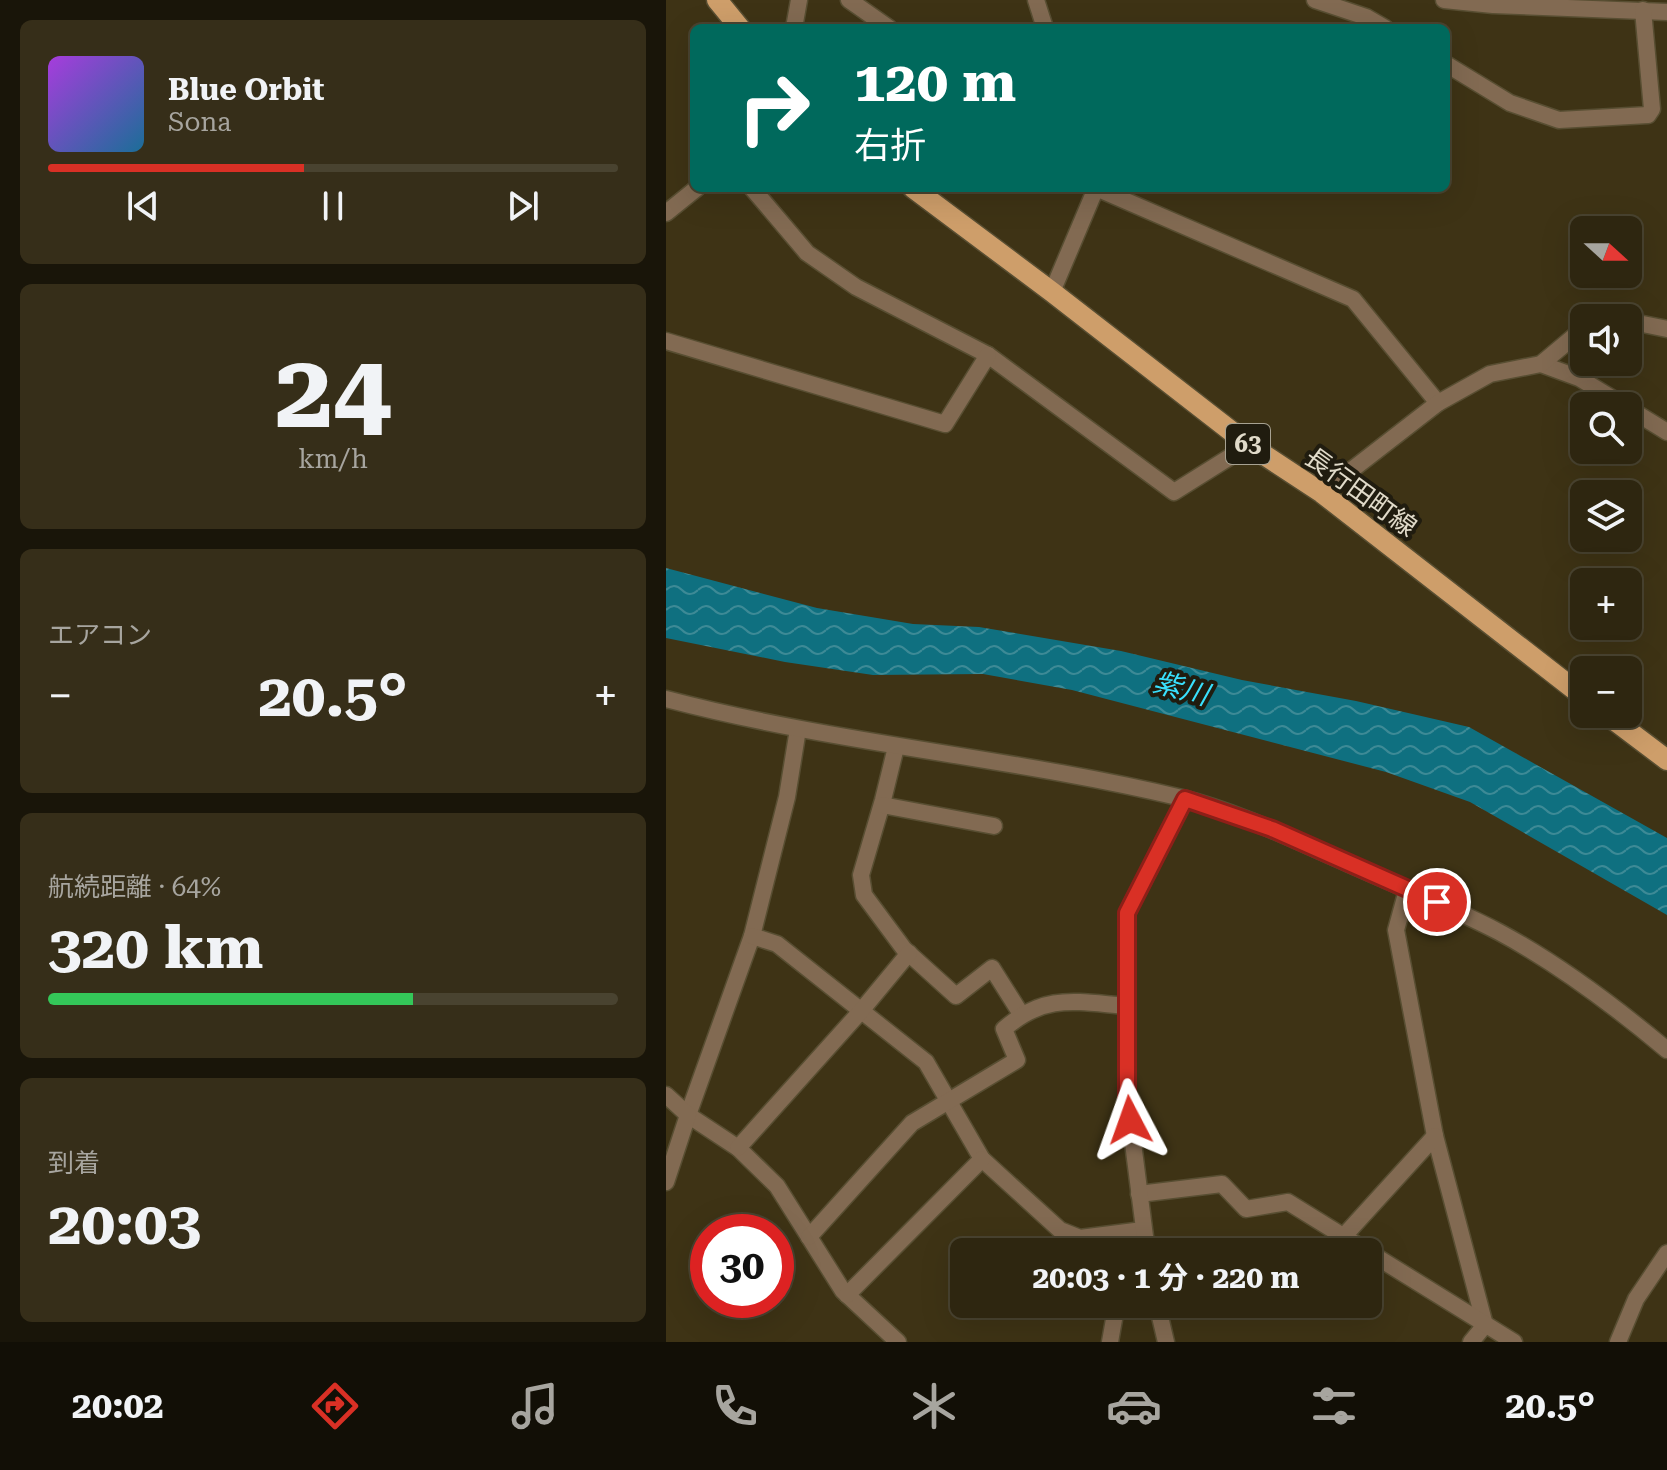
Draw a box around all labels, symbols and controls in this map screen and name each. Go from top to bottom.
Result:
text: 120 m [854,49,1016,115]
icon: right [722,56,826,160]
text: Blue Orbit [168,72,324,107]
text: Sona [168,107,231,137]
text: 右折 [854,125,926,167]
icon: previous [121,184,165,228]
icon: pause [311,184,355,228]
icon: next [501,184,545,228]
north arrow [1570,216,1642,288]
map controls [1570,216,1642,728]
button: sound [1570,304,1642,376]
text: 24 [275,331,391,452]
button: search [1570,392,1642,464]
road number: 63 [1226,424,1270,464]
street label: 長行田町線 [1300,442,1422,542]
text: km/h [298,444,368,474]
button: layers [1570,480,1642,552]
button: + [1570,568,1642,640]
text: エアコン [48,620,152,650]
button: − [1570,656,1642,728]
text: 20.5° [258,660,408,731]
water label: 紫川 [1150,665,1215,712]
text: − [48,670,73,722]
text: + [593,670,618,722]
pin [1403,868,1471,936]
text: 航続距離 · 64% [48,872,221,902]
icon: arrive [1415,880,1459,924]
text: 320 km [48,912,263,983]
position arrow [1088,1078,1172,1162]
text: 到着 [48,1148,100,1178]
text: 20:03 [48,1188,201,1259]
speed limit sign: 30 [690,1214,794,1318]
text: 20:03 · 1 分 · 220 m [1033,1260,1299,1295]
icon: directions [307,1378,363,1434]
icon: music [507,1378,563,1434]
icon: phone [707,1378,763,1434]
icon: climate [906,1378,962,1434]
icon: car [1106,1378,1162,1434]
icon: filters [1306,1378,1362,1434]
text: 20:02 [72,1385,164,1427]
text: 20.5° [1505,1385,1595,1427]

